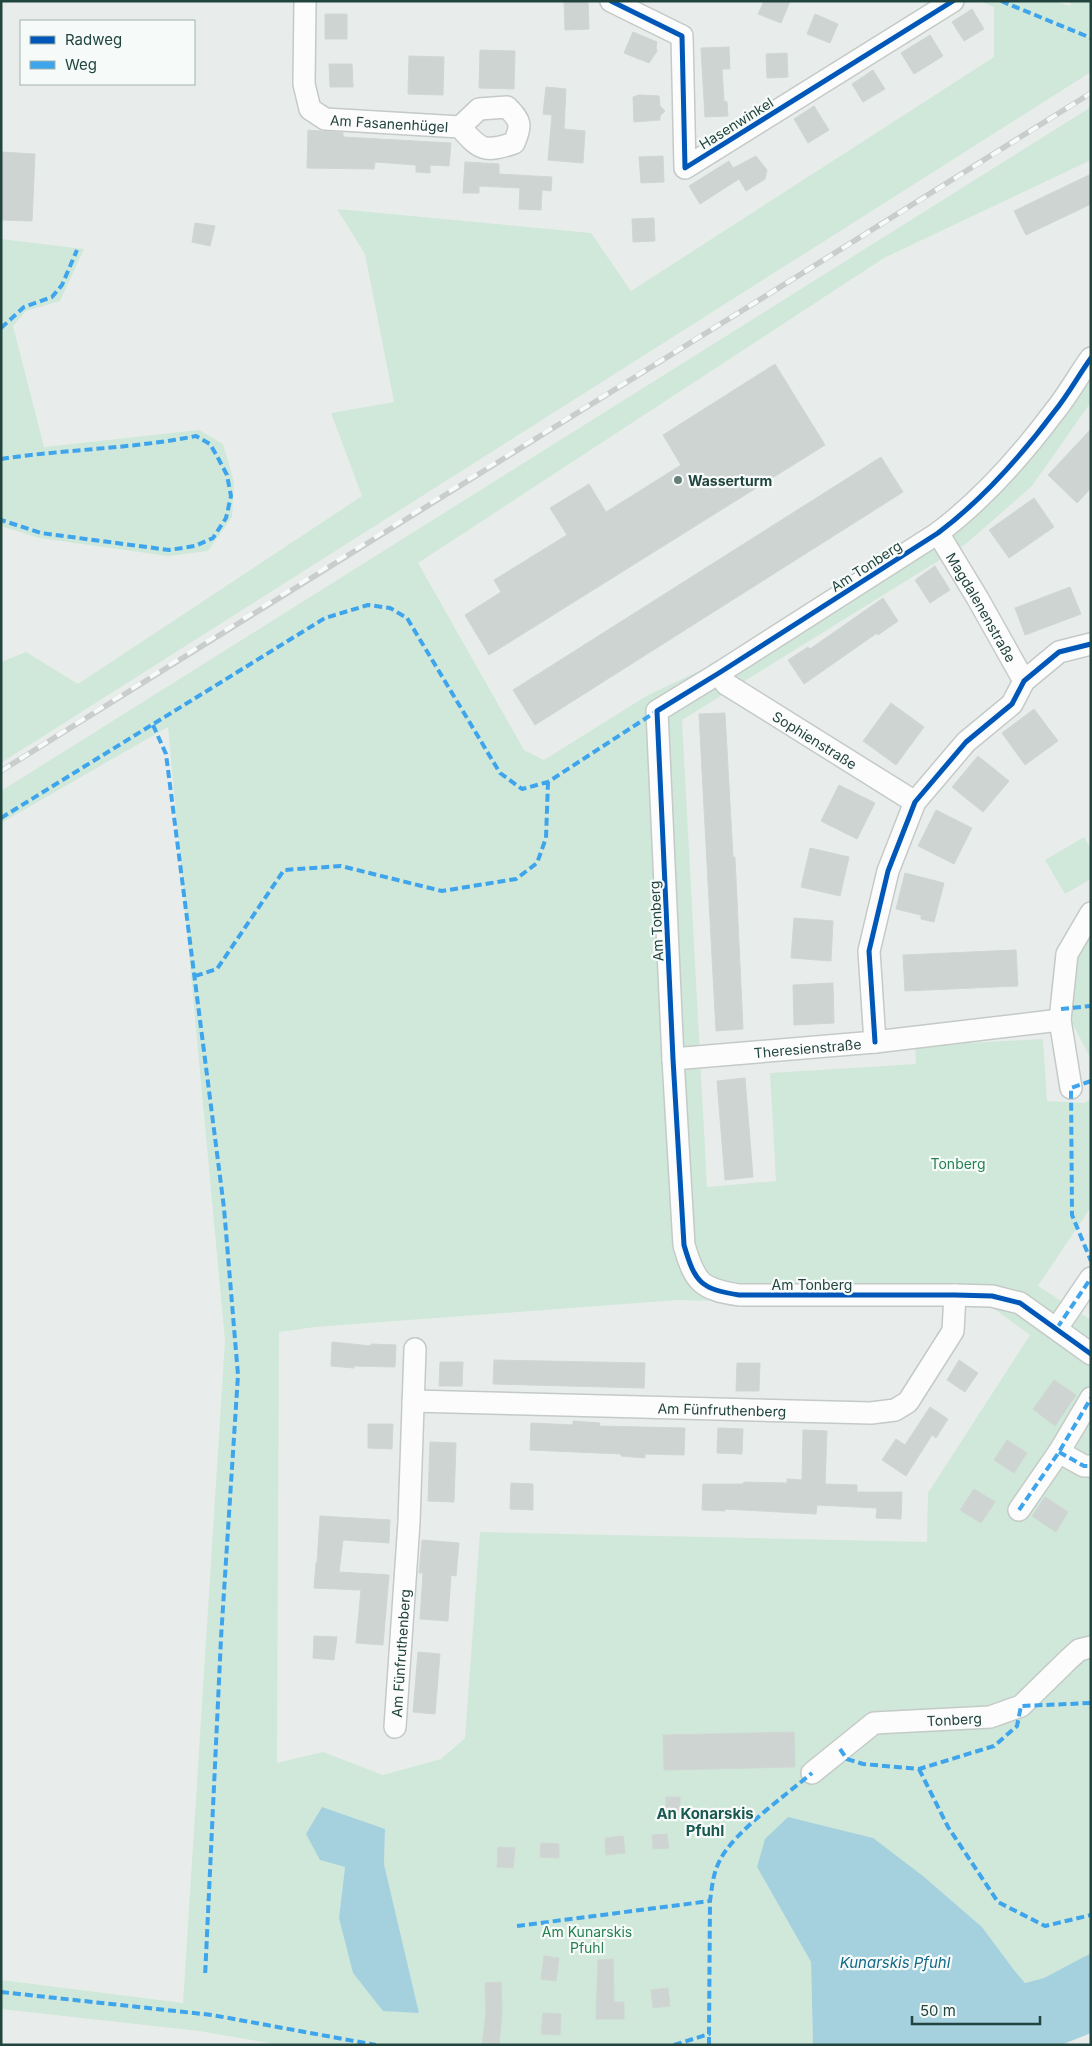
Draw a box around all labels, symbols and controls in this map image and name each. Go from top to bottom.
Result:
legend [20,20,195,85]
text: Radweg [65,30,122,49]
text: Weg [65,55,97,74]
street label: Hasenwinkel [696,93,776,153]
street label: Am Fasanenhügel [330,111,449,135]
place label: Wasserturm [688,472,772,489]
marker: Wasserturm [672,474,684,486]
street label: Am Tonberg [827,537,905,595]
street label: Magdalenenstraße [943,549,1020,665]
street label: Sophienstraße [770,707,860,772]
street label: Am Tonberg [645,880,667,962]
street label: Theresienstraße [753,1035,862,1061]
park label: Tonberg [931,1155,985,1172]
street label: Am Tonberg [772,1276,852,1293]
street label: Am Fünfruthenberg [657,1399,786,1419]
street label: Am Fünfruthenberg [387,1588,413,1718]
street label: Tonberg [926,1709,982,1729]
district label: An Konarskis Pfuhl [656,1804,754,1840]
park label: Am Kunarskis Pfuhl [542,1923,632,1956]
water label: Kunarskis Pfuhl [840,1953,951,1972]
scale bar [912,1994,1040,2026]
text: 50 m [920,2001,956,2020]

